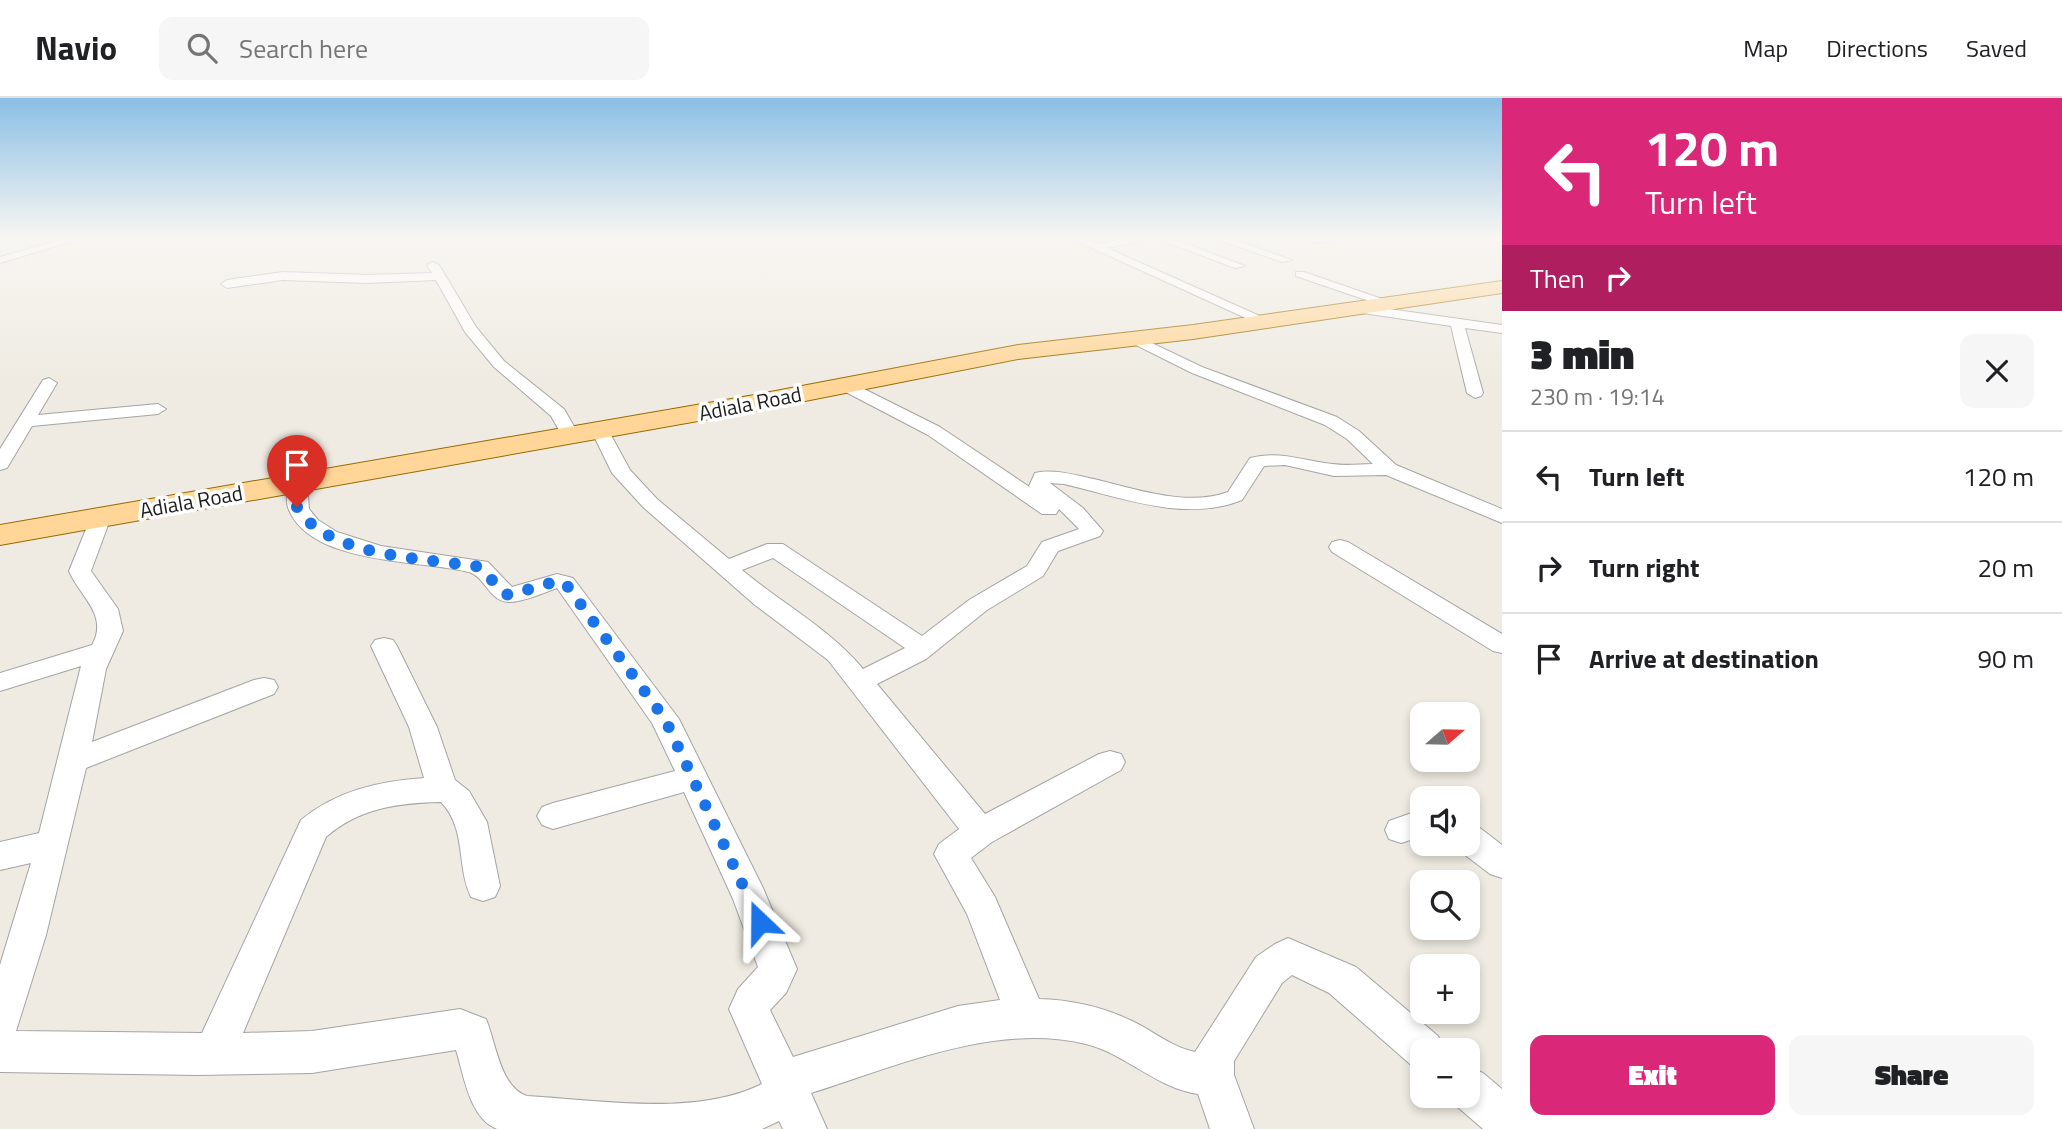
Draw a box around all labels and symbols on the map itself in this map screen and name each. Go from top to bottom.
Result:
street label: Adiala Road [696,377,804,429]
pin [267,435,327,507]
street label: Adiala Road [137,476,245,526]
north arrow [1410,702,1480,772]
position arrow [723,885,797,959]

